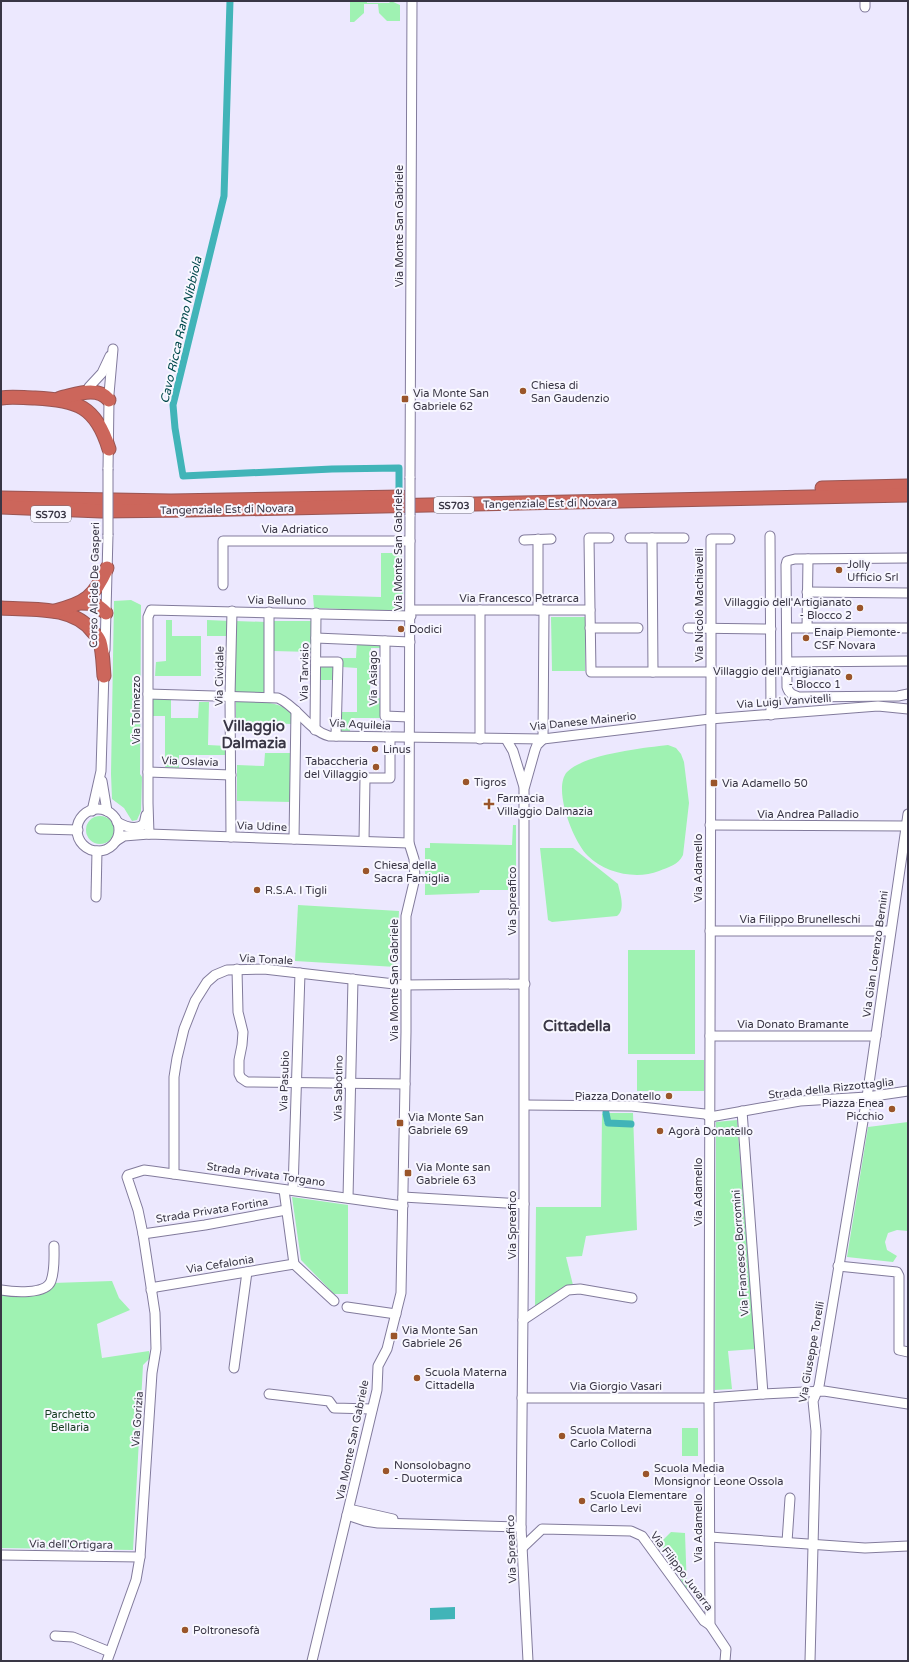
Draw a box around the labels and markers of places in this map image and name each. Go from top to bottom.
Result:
place label: Chiesa di San Gaudenzio [531,379,610,405]
marker: Chiesa di San Gaudenzio [518,386,528,396]
place label: Via Monte San Gabriele 62 [413,387,489,413]
marker: Via Monte San Gabriele 62 [400,394,410,404]
place label: Jolly Ufficio Srl [847,558,898,584]
marker: Jolly Ufficio Srl [834,565,844,575]
place label: Villaggio dell'Artigianato - Blocco 2 [724,596,852,622]
marker: Villaggio dell'Artigianato - Blocco 2 [855,603,865,613]
place label: Dodici [409,623,442,636]
marker: Dodici [396,624,406,634]
place label: Enaip Piemonte- CSF Novara [814,626,901,652]
marker: Enaip Piemonte- CSF Novara [801,633,811,643]
place label: Villaggio dell'Artigianato - Blocco 1 [713,665,841,691]
marker: Villaggio dell'Artigianato - Blocco 1 [844,672,854,682]
place label: Linus [383,743,411,756]
marker: Linus [370,744,380,754]
place label: Tabaccheria del Villaggio [304,755,368,781]
marker: Tabaccheria del Villaggio [371,762,381,772]
place label: Tigros [474,776,506,789]
marker: Tigros [461,777,471,787]
place label: Via Adamello 50 [722,777,808,790]
marker: Via Adamello 50 [709,778,719,788]
place label: Farmacia Villaggio Dalmazia [497,792,593,818]
marker: Farmacia Villaggio Dalmazia [484,799,494,809]
place label: Chiesa della Sacra Famiglia [374,859,450,885]
marker: Chiesa della Sacra Famiglia [361,866,371,876]
place label: R.S.A. I Tigli [265,884,327,897]
marker: R.S.A. I Tigli [252,885,262,895]
place label: Piazza Donatello [575,1090,661,1103]
marker: Piazza Donatello [664,1091,674,1101]
place label: Piazza Enea Picchio [822,1097,884,1123]
marker: Piazza Enea Picchio [887,1104,897,1114]
place label: Via Monte San Gabriele 69 [408,1111,484,1137]
marker: Via Monte San Gabriele 69 [395,1118,405,1128]
place label: Agorà Donatello [668,1125,753,1138]
marker: Agorà Donatello [655,1126,665,1136]
place label: Via Monte san Gabriele 63 [416,1161,490,1187]
marker: Via Monte san Gabriele 63 [403,1168,413,1178]
place label: Via Monte San Gabriele 26 [402,1324,478,1350]
marker: Via Monte San Gabriele 26 [389,1331,399,1341]
place label: Scuola Materna Cittadella [425,1366,507,1392]
marker: Scuola Materna Cittadella [412,1373,422,1383]
place label: Scuola Materna Carlo Collodi [570,1424,652,1450]
marker: Scuola Materna Carlo Collodi [557,1431,567,1441]
place label: Nonsolobagno - Duotermica [394,1459,471,1485]
place label: Scuola Media Monsignor Leone Ossola [654,1462,783,1488]
marker: Nonsolobagno - Duotermica [381,1466,391,1476]
marker: Scuola Media Monsignor Leone Ossola [641,1469,651,1479]
place label: Scuola Elementare Carlo Levi [590,1489,687,1515]
marker: Scuola Elementare Carlo Levi [577,1496,587,1506]
place label: Poltronesofà [193,1624,260,1637]
marker: Poltronesofà [180,1625,190,1635]

